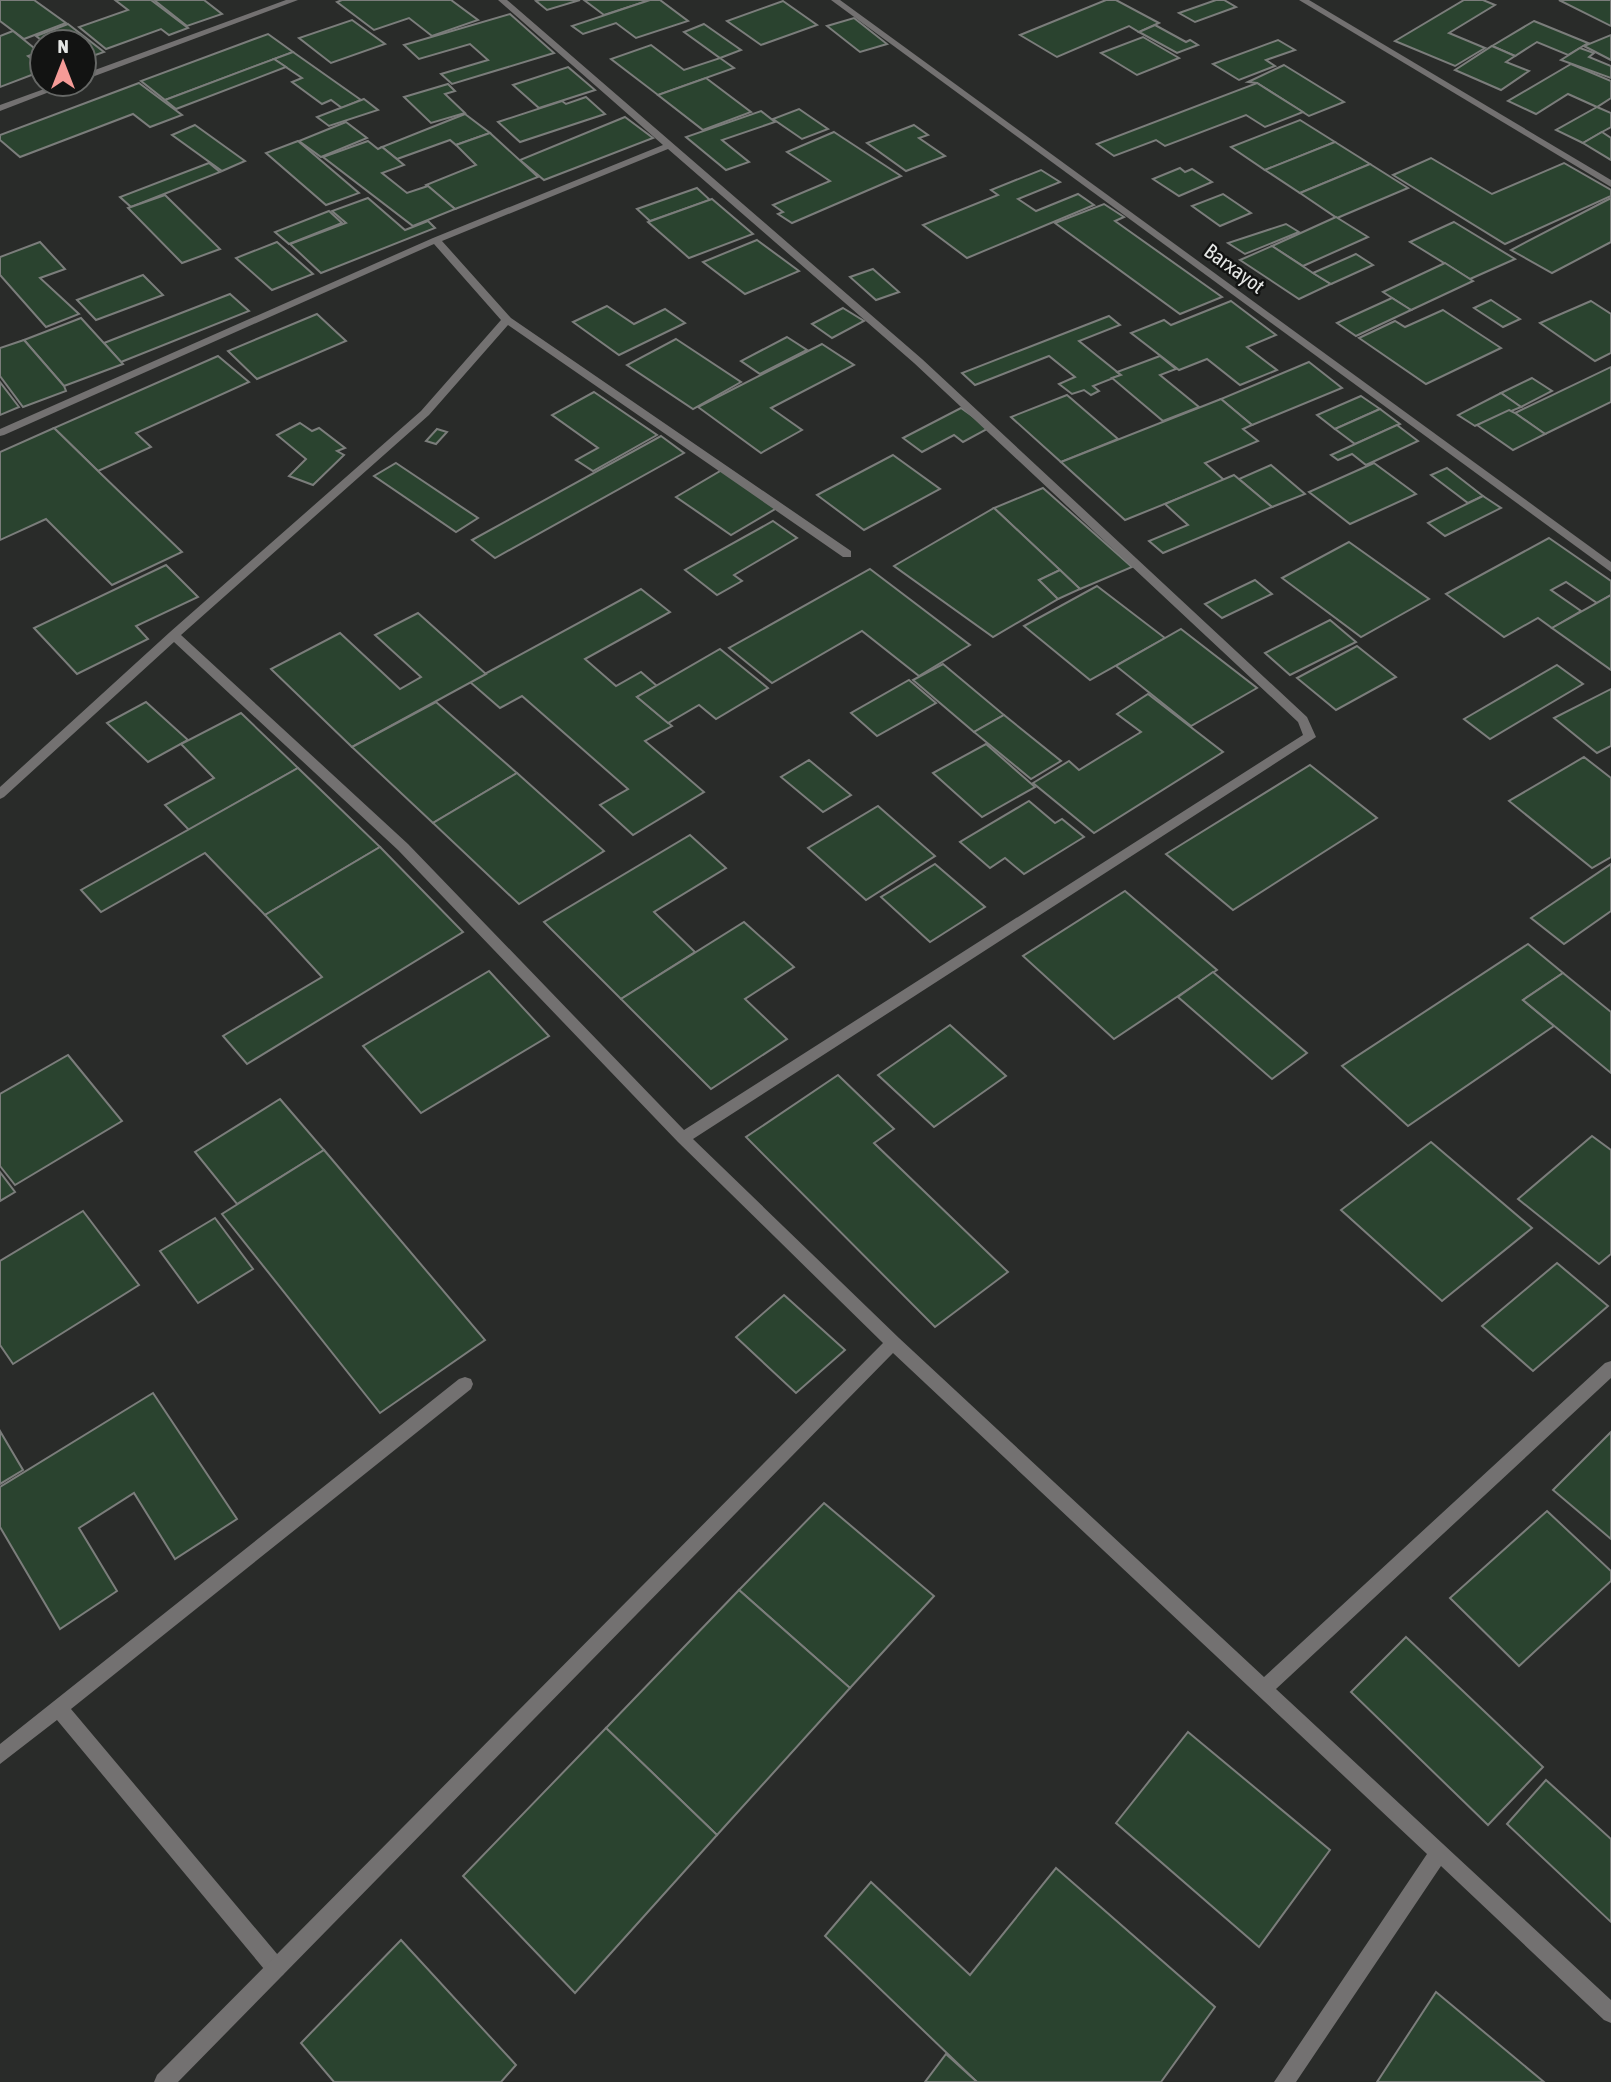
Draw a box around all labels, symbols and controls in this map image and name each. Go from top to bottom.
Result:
north arrow [28,28,98,98]
text: N [57,35,69,57]
street label: Barxayot [1200,238,1270,298]

